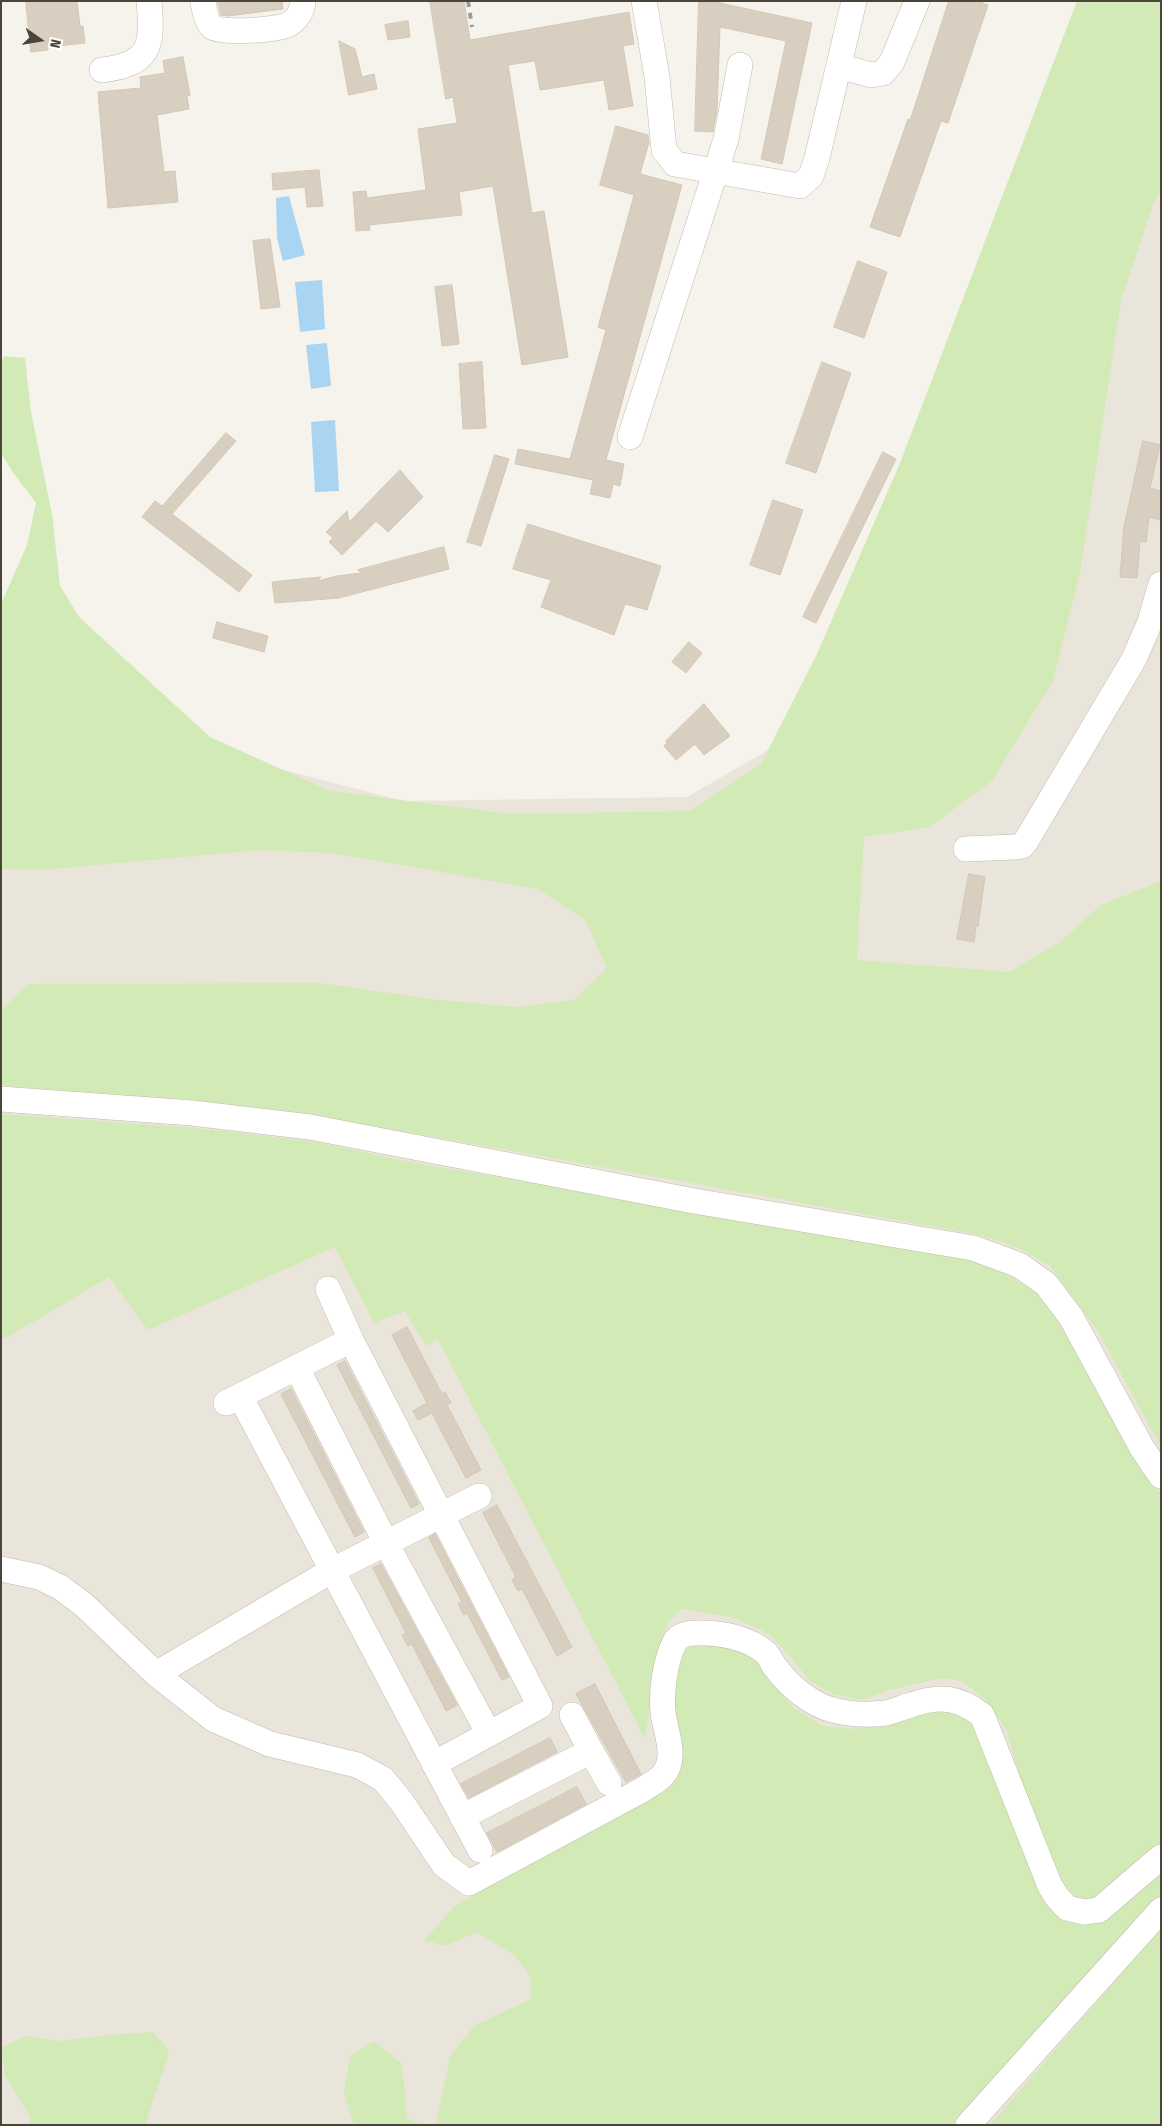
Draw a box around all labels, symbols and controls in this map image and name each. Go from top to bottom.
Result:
north arrow [15,15,65,65]
text: N [46,37,64,49]

